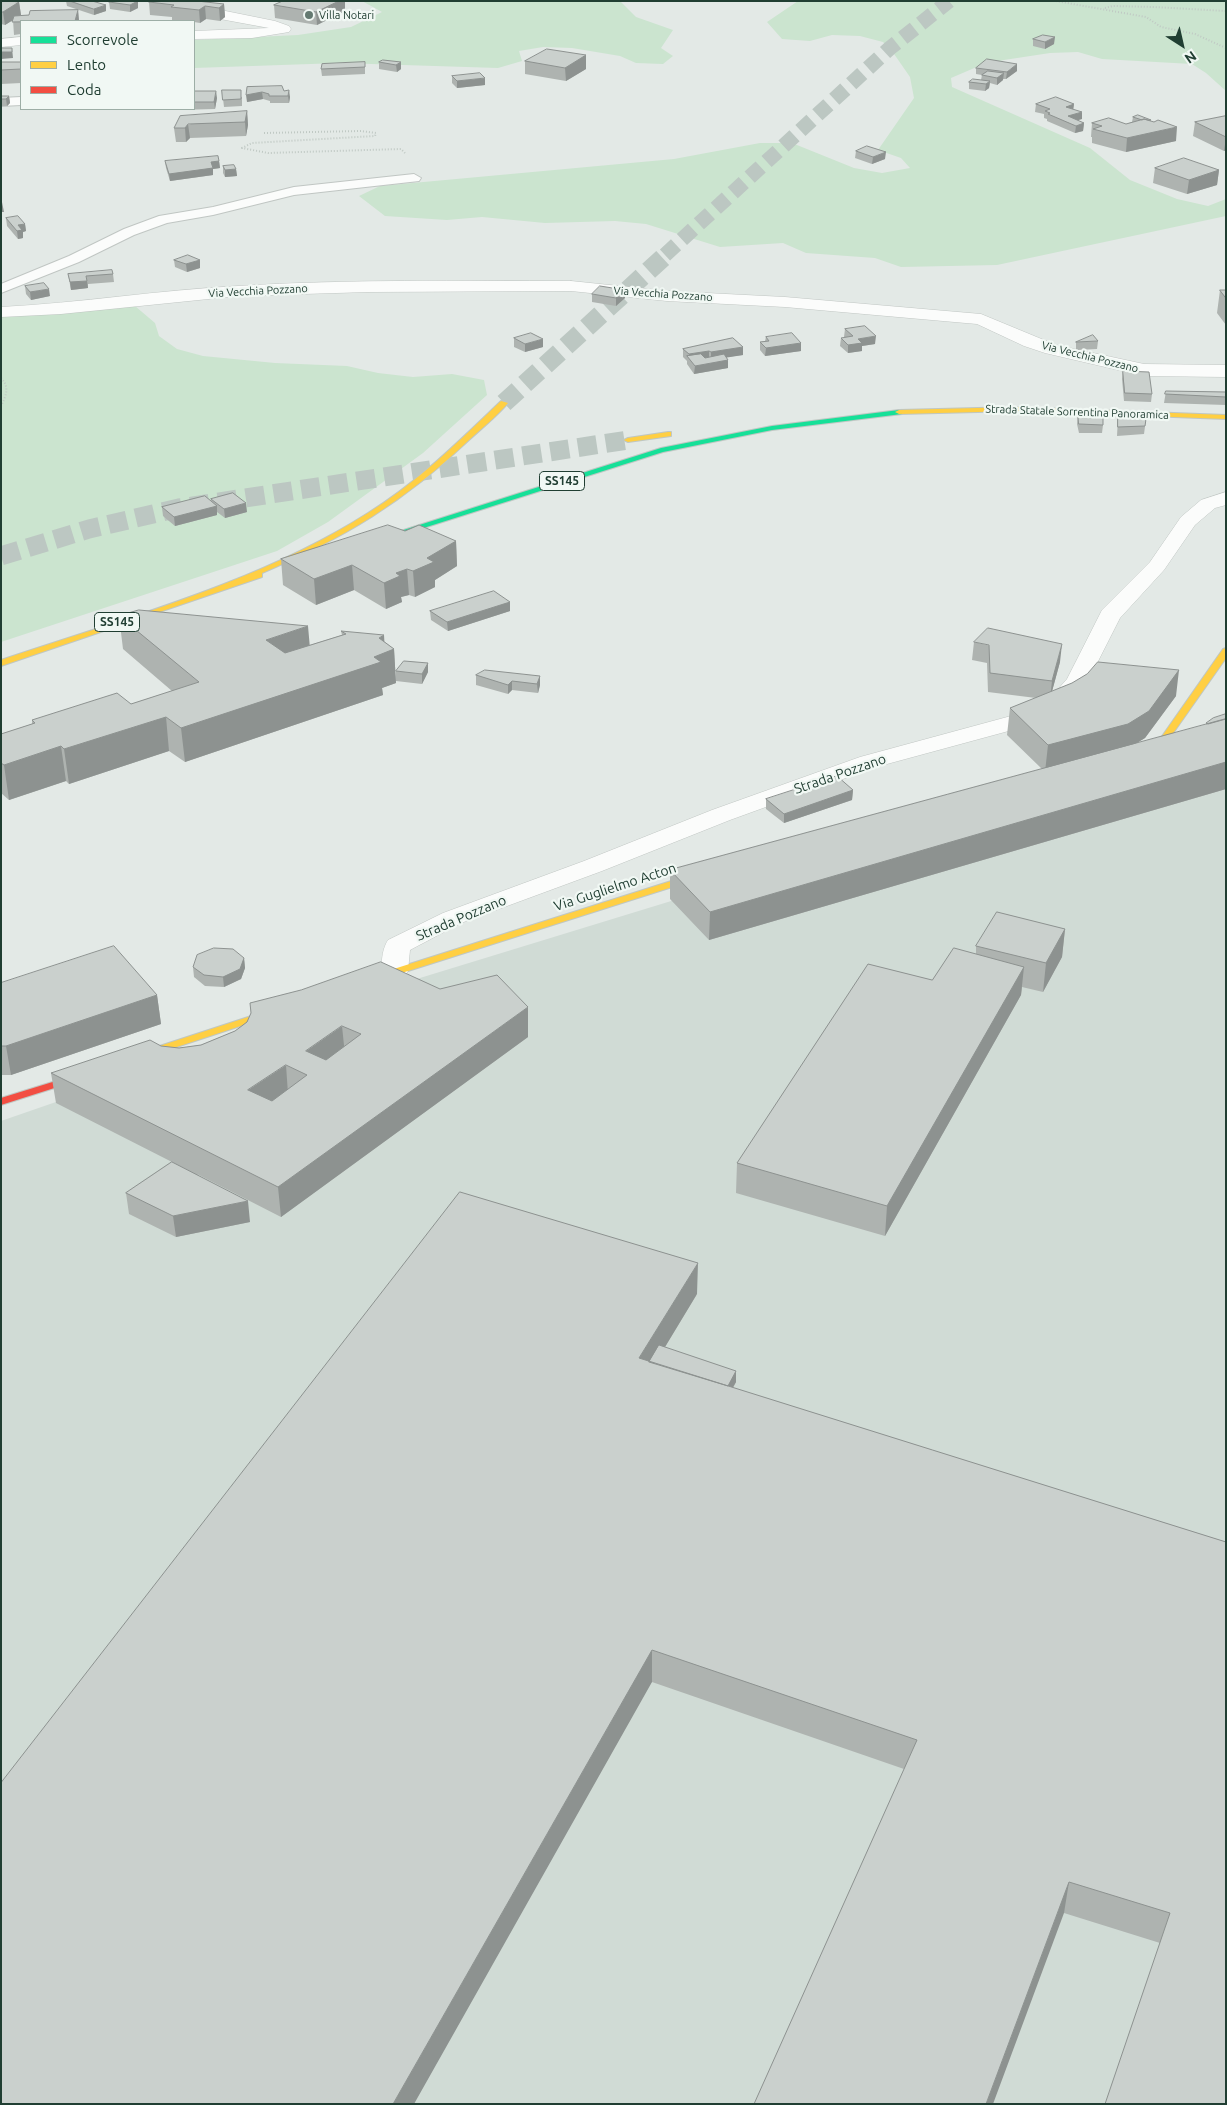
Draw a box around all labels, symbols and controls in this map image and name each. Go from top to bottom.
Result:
place label: Villa Notari [319,8,374,22]
marker: Villa Notari [303,9,315,21]
legend [20,20,195,110]
north arrow [1157,20,1207,70]
text: Scorrevole [67,31,138,48]
text: N [1182,48,1199,67]
text: Lento [67,56,106,73]
text: Coda [67,81,101,98]
street label: Via Vecchia Pozzano [208,282,308,300]
street label: Via Vecchia Pozzano [613,284,713,304]
street label: Via Vecchia Pozzano [1040,339,1140,375]
street label: Strada Statale Sorrentina Panoramica [985,402,1169,422]
road number: SS145 [540,472,584,491]
road number: SS145 [94,612,140,632]
street label: Strada Pozzano [792,750,888,798]
street label: Via Guglielmo Acton [552,859,678,915]
street label: Strada Pozzano [413,891,509,945]

